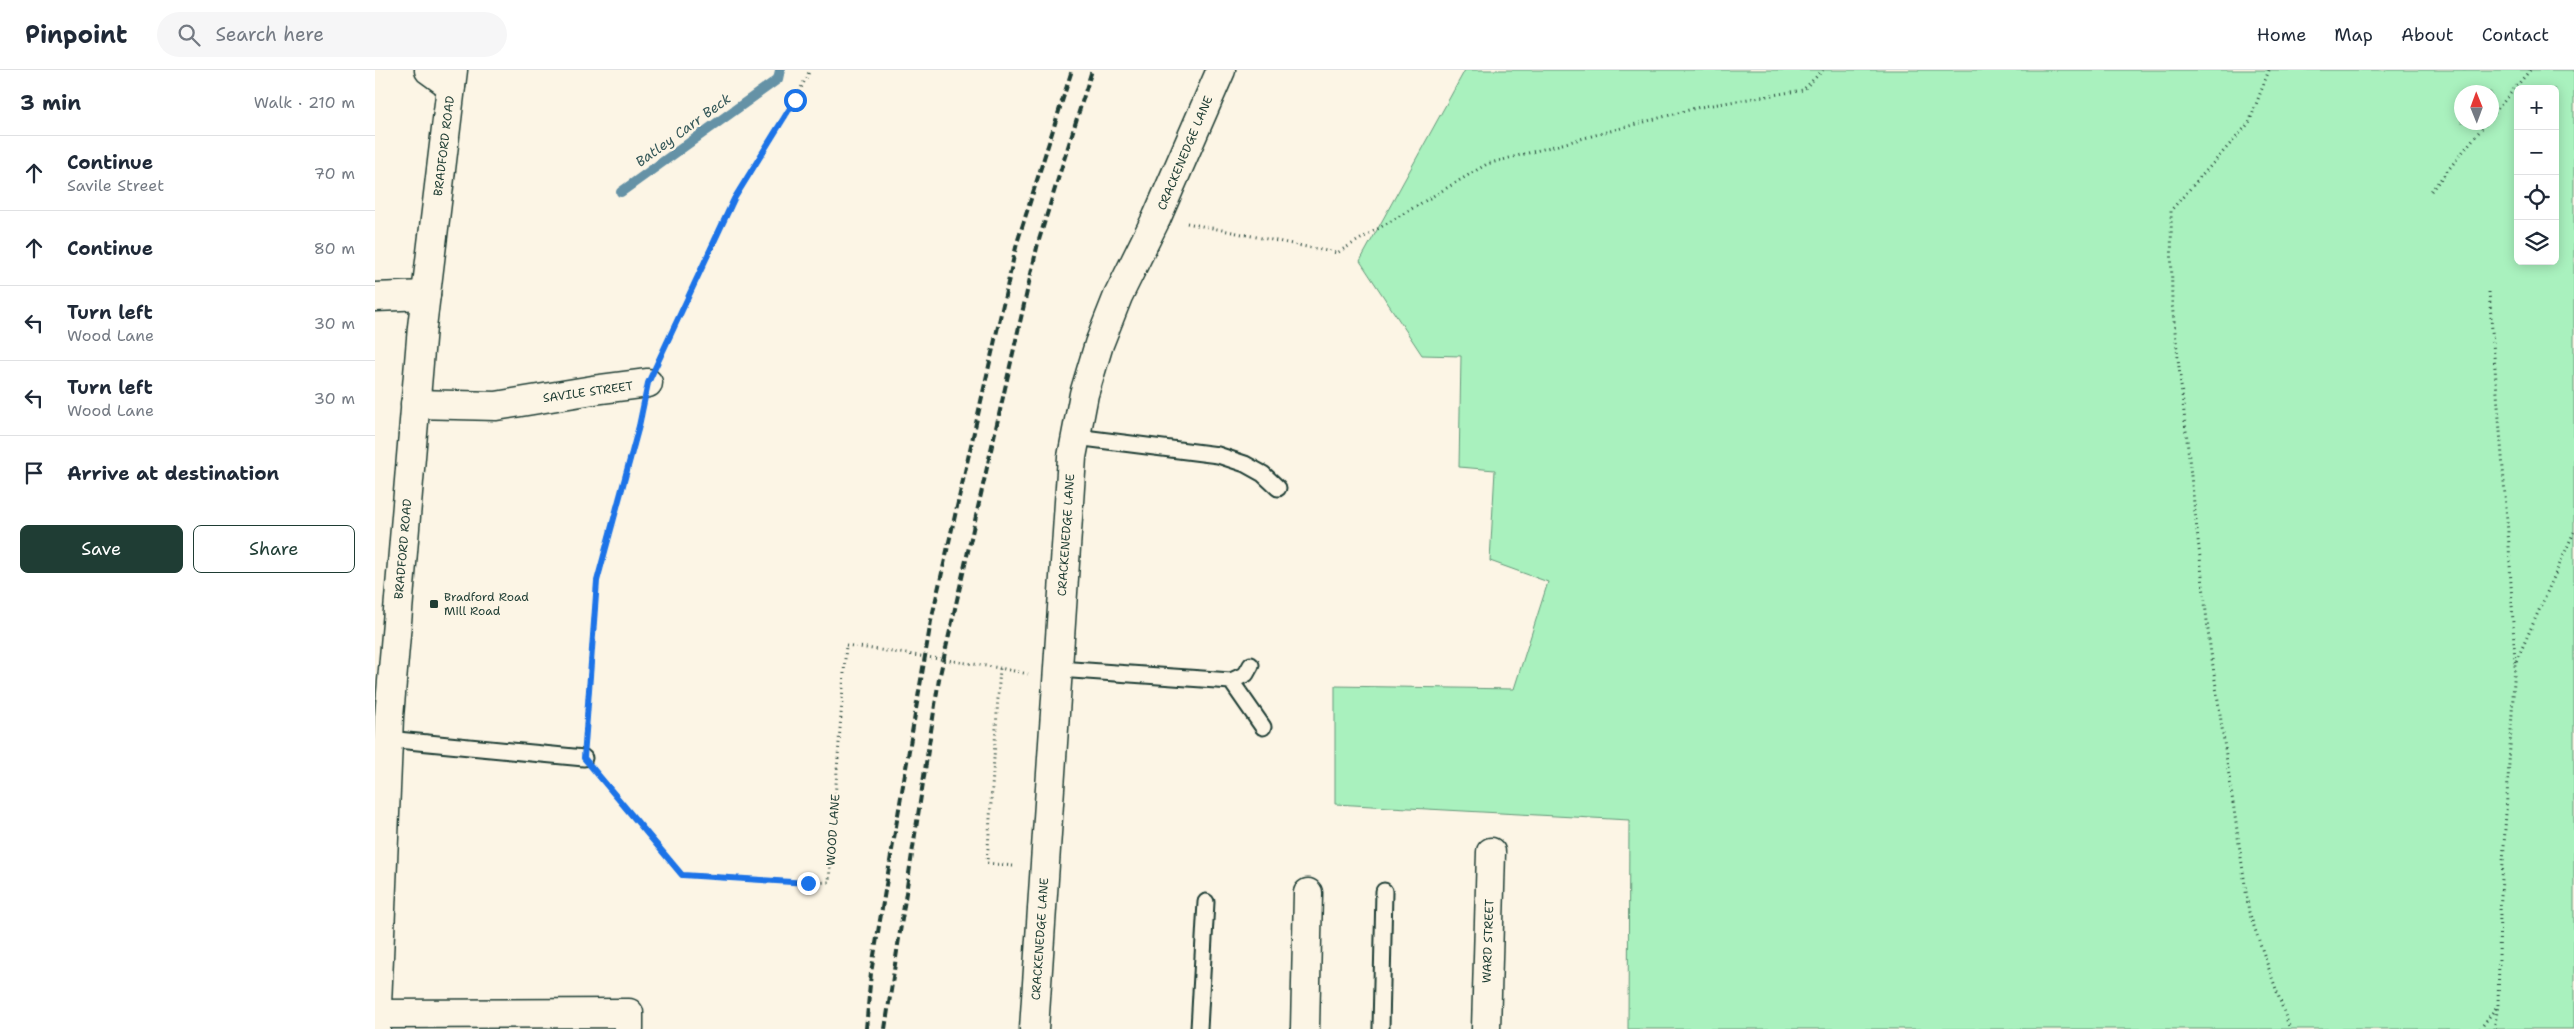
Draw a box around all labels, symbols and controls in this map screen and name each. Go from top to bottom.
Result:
search box [157,12,507,57]
text: Pinpoint [25,19,127,51]
icon: search [175,21,203,49]
text: Search here [215,22,324,47]
text: Home [2257,23,2306,47]
text: Map [2334,23,2373,47]
text: About [2401,23,2454,47]
text: Contact [2482,23,2549,47]
north arrow [2454,85,2499,130]
map controls [2514,85,2559,265]
button: + [2514,85,2559,130]
text: 3 min [20,89,81,117]
water label: Batley Carr Beck [632,89,734,171]
route start [784,89,807,112]
text: Walk · 210 m [254,92,355,113]
street label: CRACKENEDGE LANE [1154,93,1216,213]
street label: BRADFORD ROAD [430,95,458,197]
button: − [2514,130,2559,175]
text: Continue [67,150,153,175]
icon: ahead [20,159,48,187]
text: 70 m [314,163,355,184]
text: Savile Street [67,175,164,196]
button: locate [2514,175,2559,220]
button: layers [2514,220,2559,265]
icon: ahead [20,234,48,262]
text: Continue [67,236,153,261]
text: 80 m [314,238,355,259]
text: Turn left [67,300,153,325]
icon: left [20,309,48,337]
text: 30 m [314,313,355,334]
text: Wood Lane [67,325,154,346]
text: Turn left [67,375,153,400]
street label: SAVILE STREET [542,378,635,406]
icon: left [20,384,48,412]
text: 30 m [314,388,355,409]
text: Wood Lane [67,400,154,421]
icon: arrive [20,459,48,487]
text: Arrive at destination [67,461,279,486]
street label: CRACKENEDGE LANE [1054,473,1078,597]
street label: BRADFORD ROAD [391,498,415,600]
button: Save [20,525,183,573]
button: Share [193,525,355,573]
place label: Bradford Road Mill Road [444,589,529,619]
marker: Bradford Road Mill Road [428,598,440,610]
street label: WOOD LANE [823,793,843,867]
route end [797,872,820,895]
street label: CRACKENEDGE LANE [1028,877,1052,1001]
street label: WARD STREET [1479,898,1497,983]

